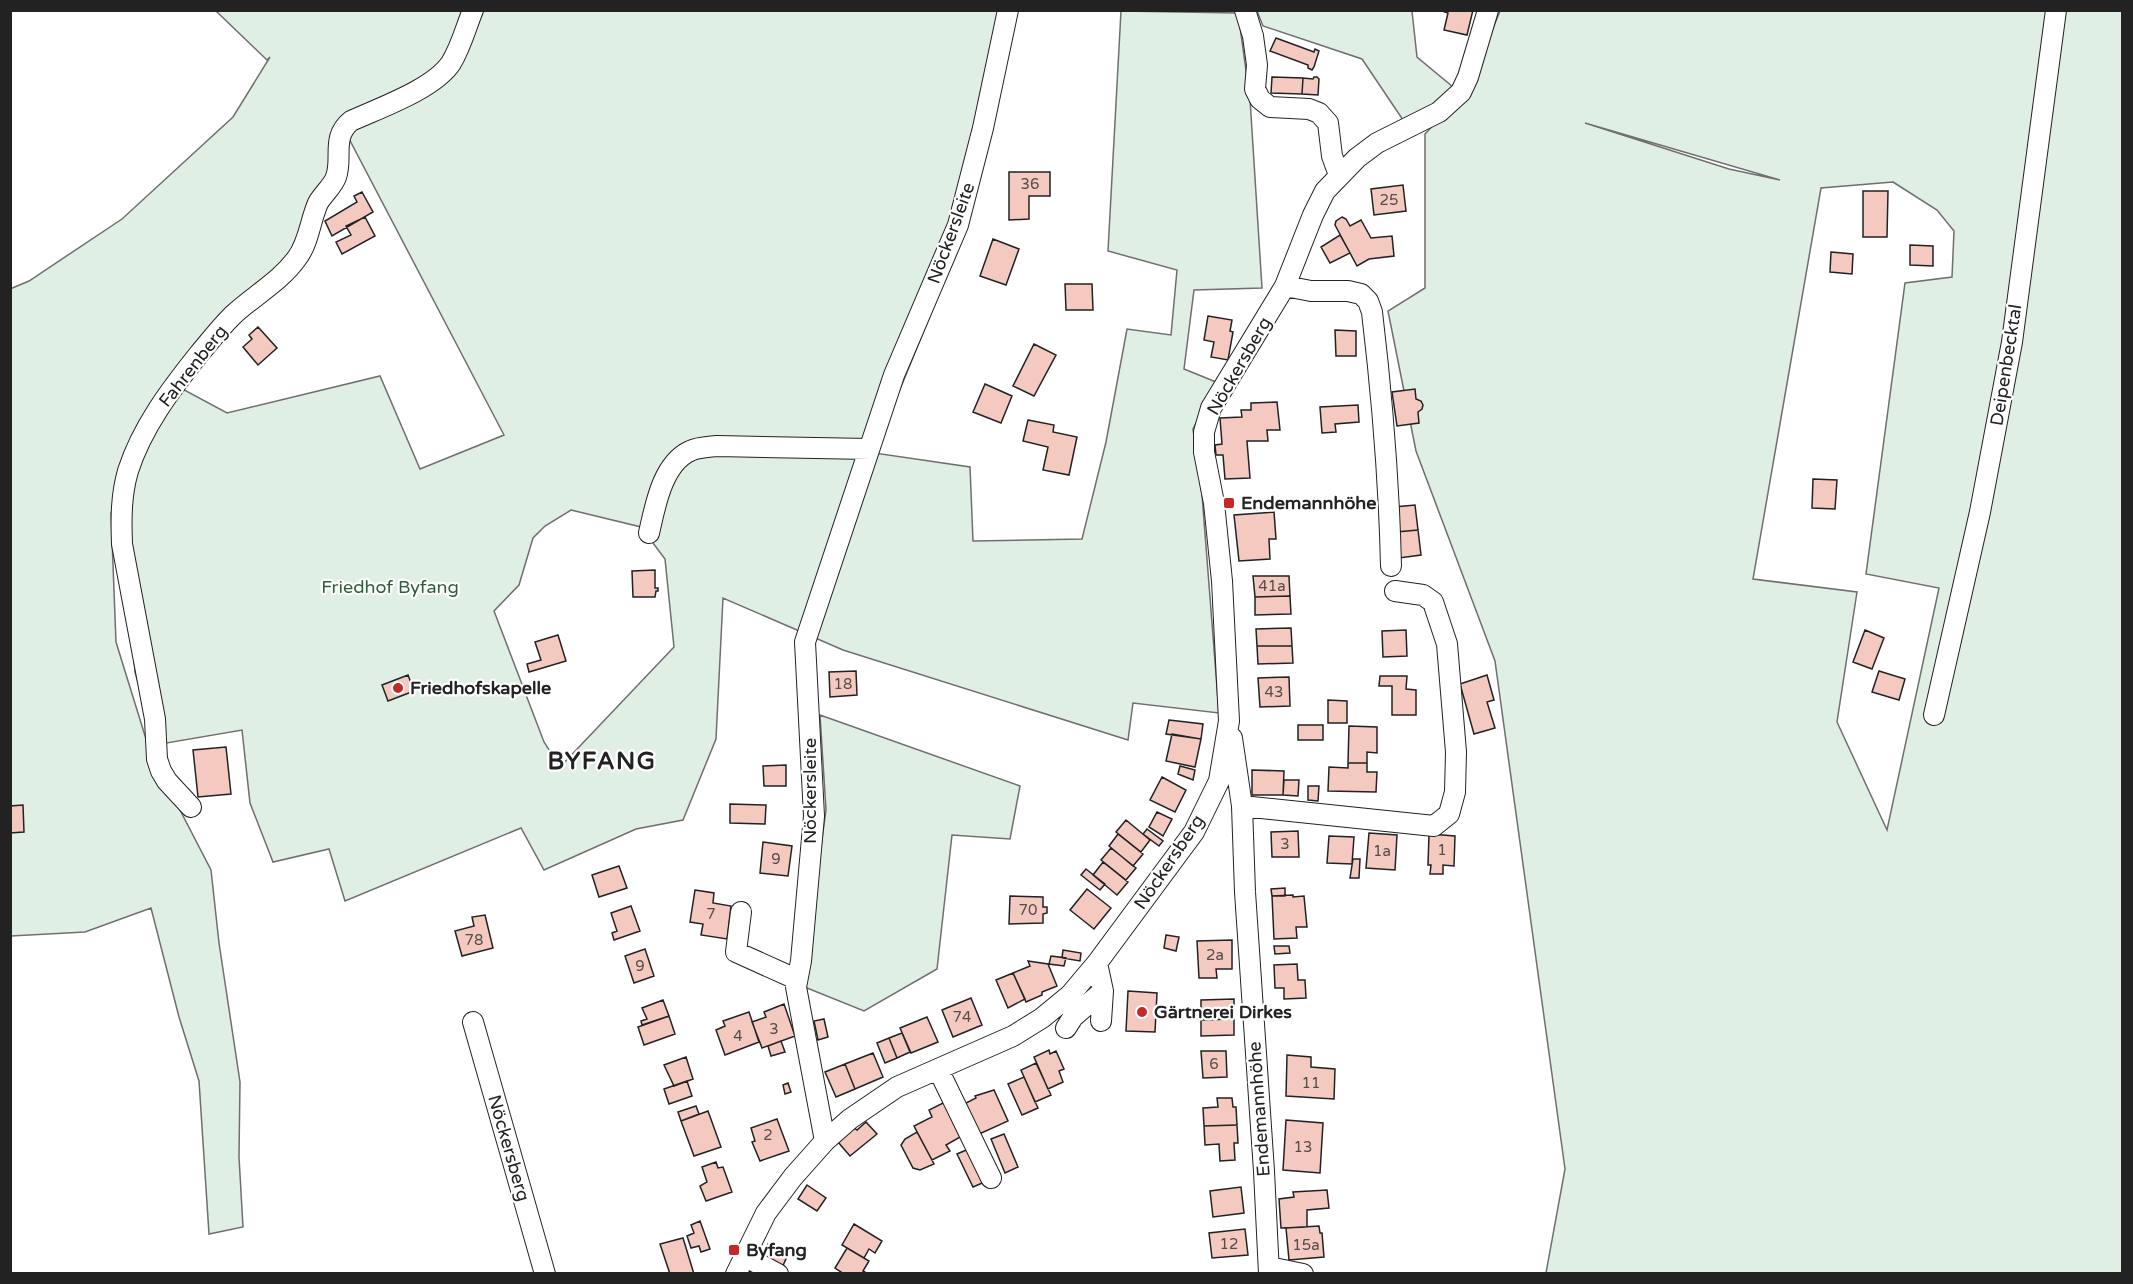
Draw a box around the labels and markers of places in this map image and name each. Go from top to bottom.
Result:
place label: Endemannhöhe [1241,492,1377,514]
marker: Endemannhöhe [1222,496,1236,510]
place label: Friedhofskapelle [410,677,551,699]
marker: Friedhofskapelle [391,681,405,695]
place label: Gärtnerei Dirkes [1154,1001,1292,1023]
marker: Gärtnerei Dirkes [1135,1005,1149,1019]
place label: Byfang [746,1239,807,1261]
marker: Byfang [727,1243,741,1257]

